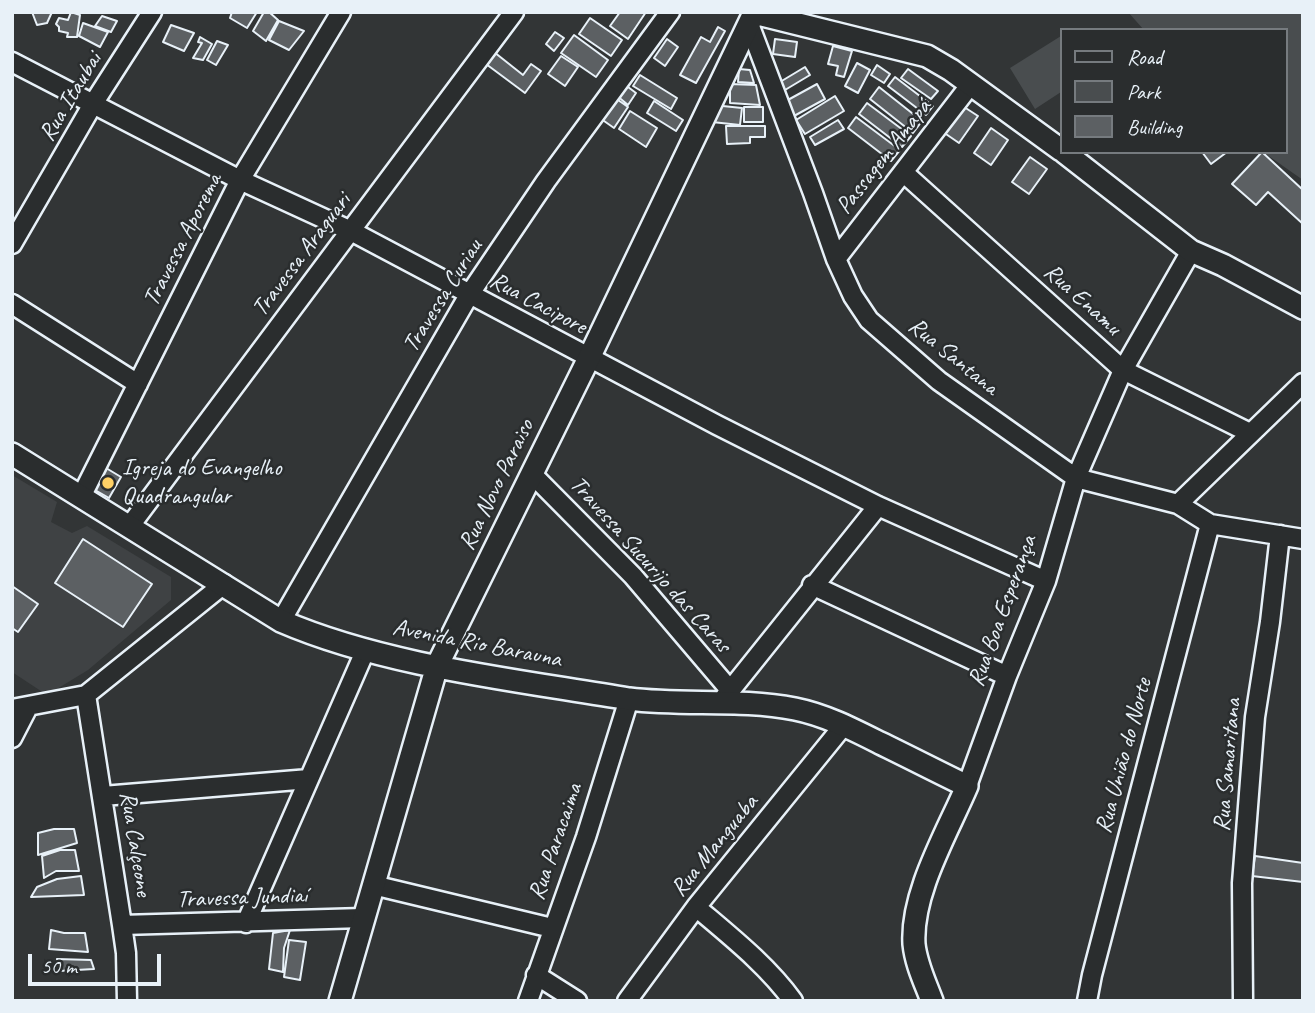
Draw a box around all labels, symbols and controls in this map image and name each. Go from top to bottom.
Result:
legend [1060,28,1287,154]
text: Road [1127,44,1162,70]
street label: Rua Itaubai [33,47,109,147]
text: Park [1127,79,1160,105]
street label: Passagem Amapá [830,94,938,220]
text: Building [1127,114,1182,140]
street label: Travessa Aporema [137,169,229,311]
street label: Travessa Araguari [246,188,358,322]
street label: Travessa Curiau [397,234,489,358]
street label: Rua Enamu [1037,258,1127,342]
street label: Rua Cacipore [485,267,591,341]
street label: Rua Santana [902,312,1004,402]
street label: Rua Novo Paraiso [453,415,541,555]
place label: Igreja do Evangelho Quadrangular [122,455,282,511]
street label: Travessa Sucurijo das Caras [563,471,737,659]
marker: Igreja do Evangelho Quadrangular [100,475,116,491]
street label: Rua Boa Esperança [962,532,1044,690]
street label: Avenida Rio Barauna [390,614,564,674]
street label: Rua União do Norte [1090,675,1158,837]
street label: Rua Samaritana [1208,697,1248,833]
street label: Rua Paracaima [523,780,589,904]
street label: Rua Manguaba [665,789,765,903]
street label: Rua Calçeone [113,790,157,898]
street label: Travessa Jundiaí [176,881,308,915]
scale bar [32,940,164,984]
text: 50 m [41,953,77,979]

